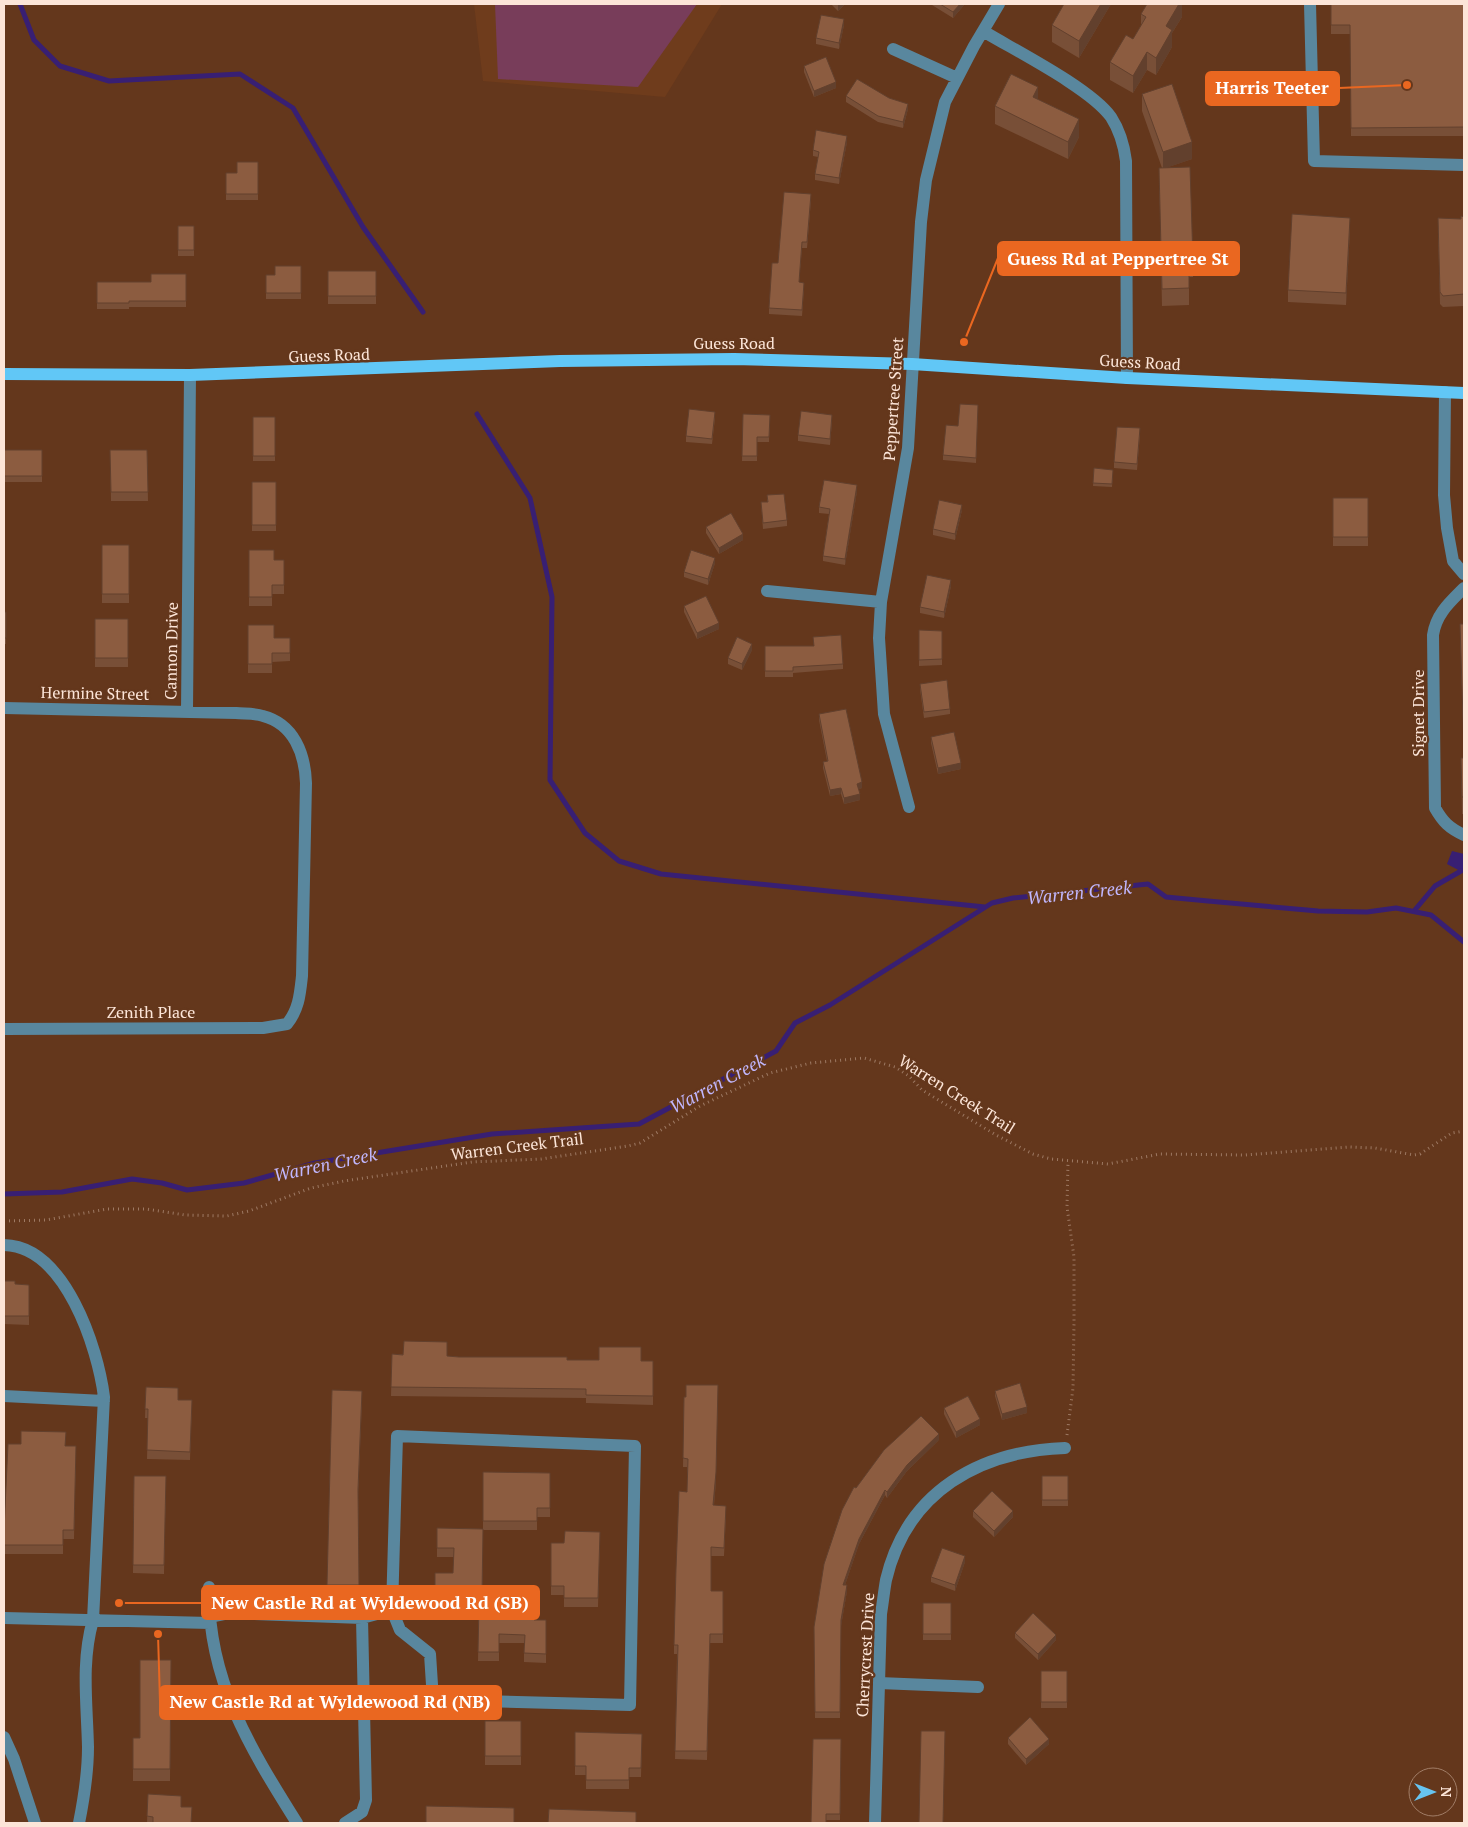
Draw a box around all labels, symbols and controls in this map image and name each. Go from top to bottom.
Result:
callout: Harris Teeter [1206,72,1339,105]
text: Harris Teeter [1215,75,1329,99]
callout: Guess Rd at Peppertree St [998,242,1239,275]
text: Guess Rd at Peppertree St [1007,246,1229,270]
street label: Guess Road [693,332,775,354]
street label: Peppertree Street [878,336,908,462]
street label: Guess Road [288,343,370,367]
street label: Guess Road [1099,349,1181,375]
street label: Cannon Drive [159,602,183,700]
street label: Signet Drive [1407,669,1429,757]
street label: Hermine Street [41,681,150,705]
water label: Warren Creek [1025,875,1133,909]
street label: Zenith Place [107,1001,195,1023]
water label: Warren Creek [665,1048,769,1118]
street label: Warren Creek Trail [894,1049,1020,1139]
street label: Warren Creek Trail [449,1127,585,1165]
water label: Warren Creek [271,1141,379,1187]
callout: New Castle Rd at Wyldewood Rd (SB) [202,1586,539,1619]
text: New Castle Rd at Wyldewood Rd (SB) [211,1590,529,1614]
street label: Cherrycrest Drive [851,1592,879,1718]
callout: New Castle Rd at Wyldewood Rd (NB) [160,1686,501,1719]
text: New Castle Rd at Wyldewood Rd (NB) [169,1689,491,1713]
north arrow [1408,1767,1458,1817]
text: N [1437,1787,1456,1798]

